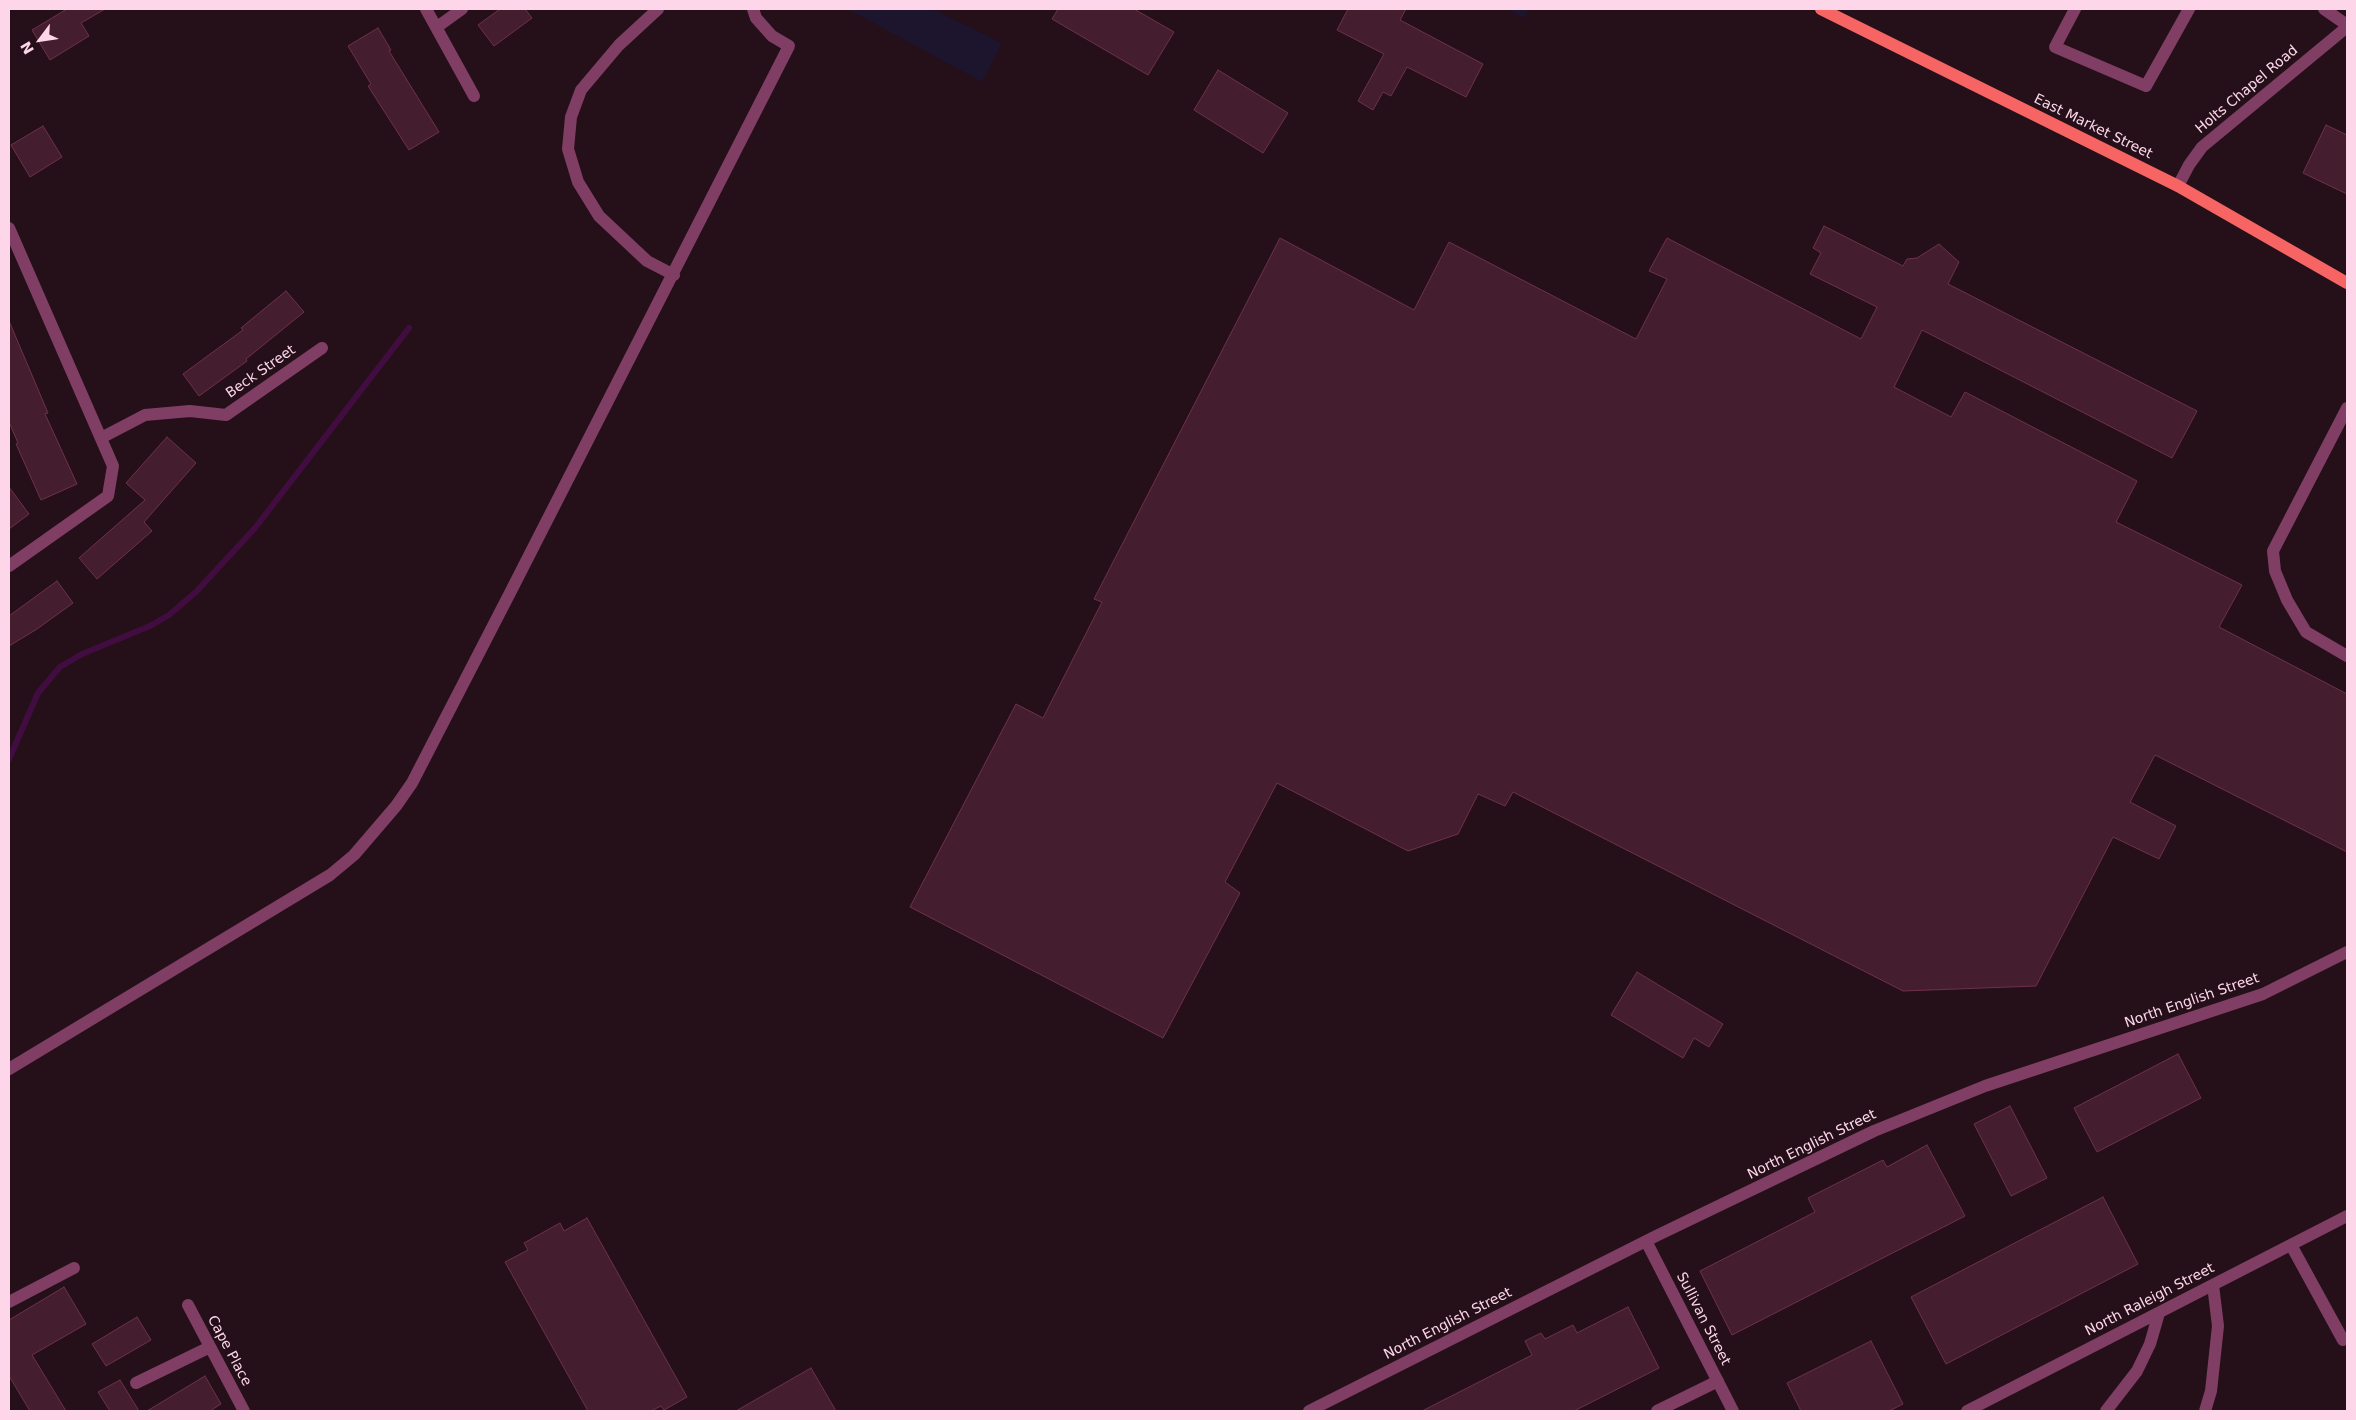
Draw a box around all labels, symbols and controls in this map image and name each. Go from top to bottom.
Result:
north arrow [15,15,65,65]
text: N [17,39,37,57]
street label: Holts Chapel Road [2192,42,2302,138]
street label: East Market Street [2031,91,2155,163]
street label: Beck Street [223,342,299,402]
street label: North English Street [2123,970,2261,1032]
street label: North English Street [1745,1107,1879,1183]
street label: North Raleigh Street [2083,1260,2217,1340]
street label: Sullivan Street [1672,1270,1734,1368]
street label: North English Street [1381,1284,1515,1364]
street label: Cape Place [203,1313,255,1389]

